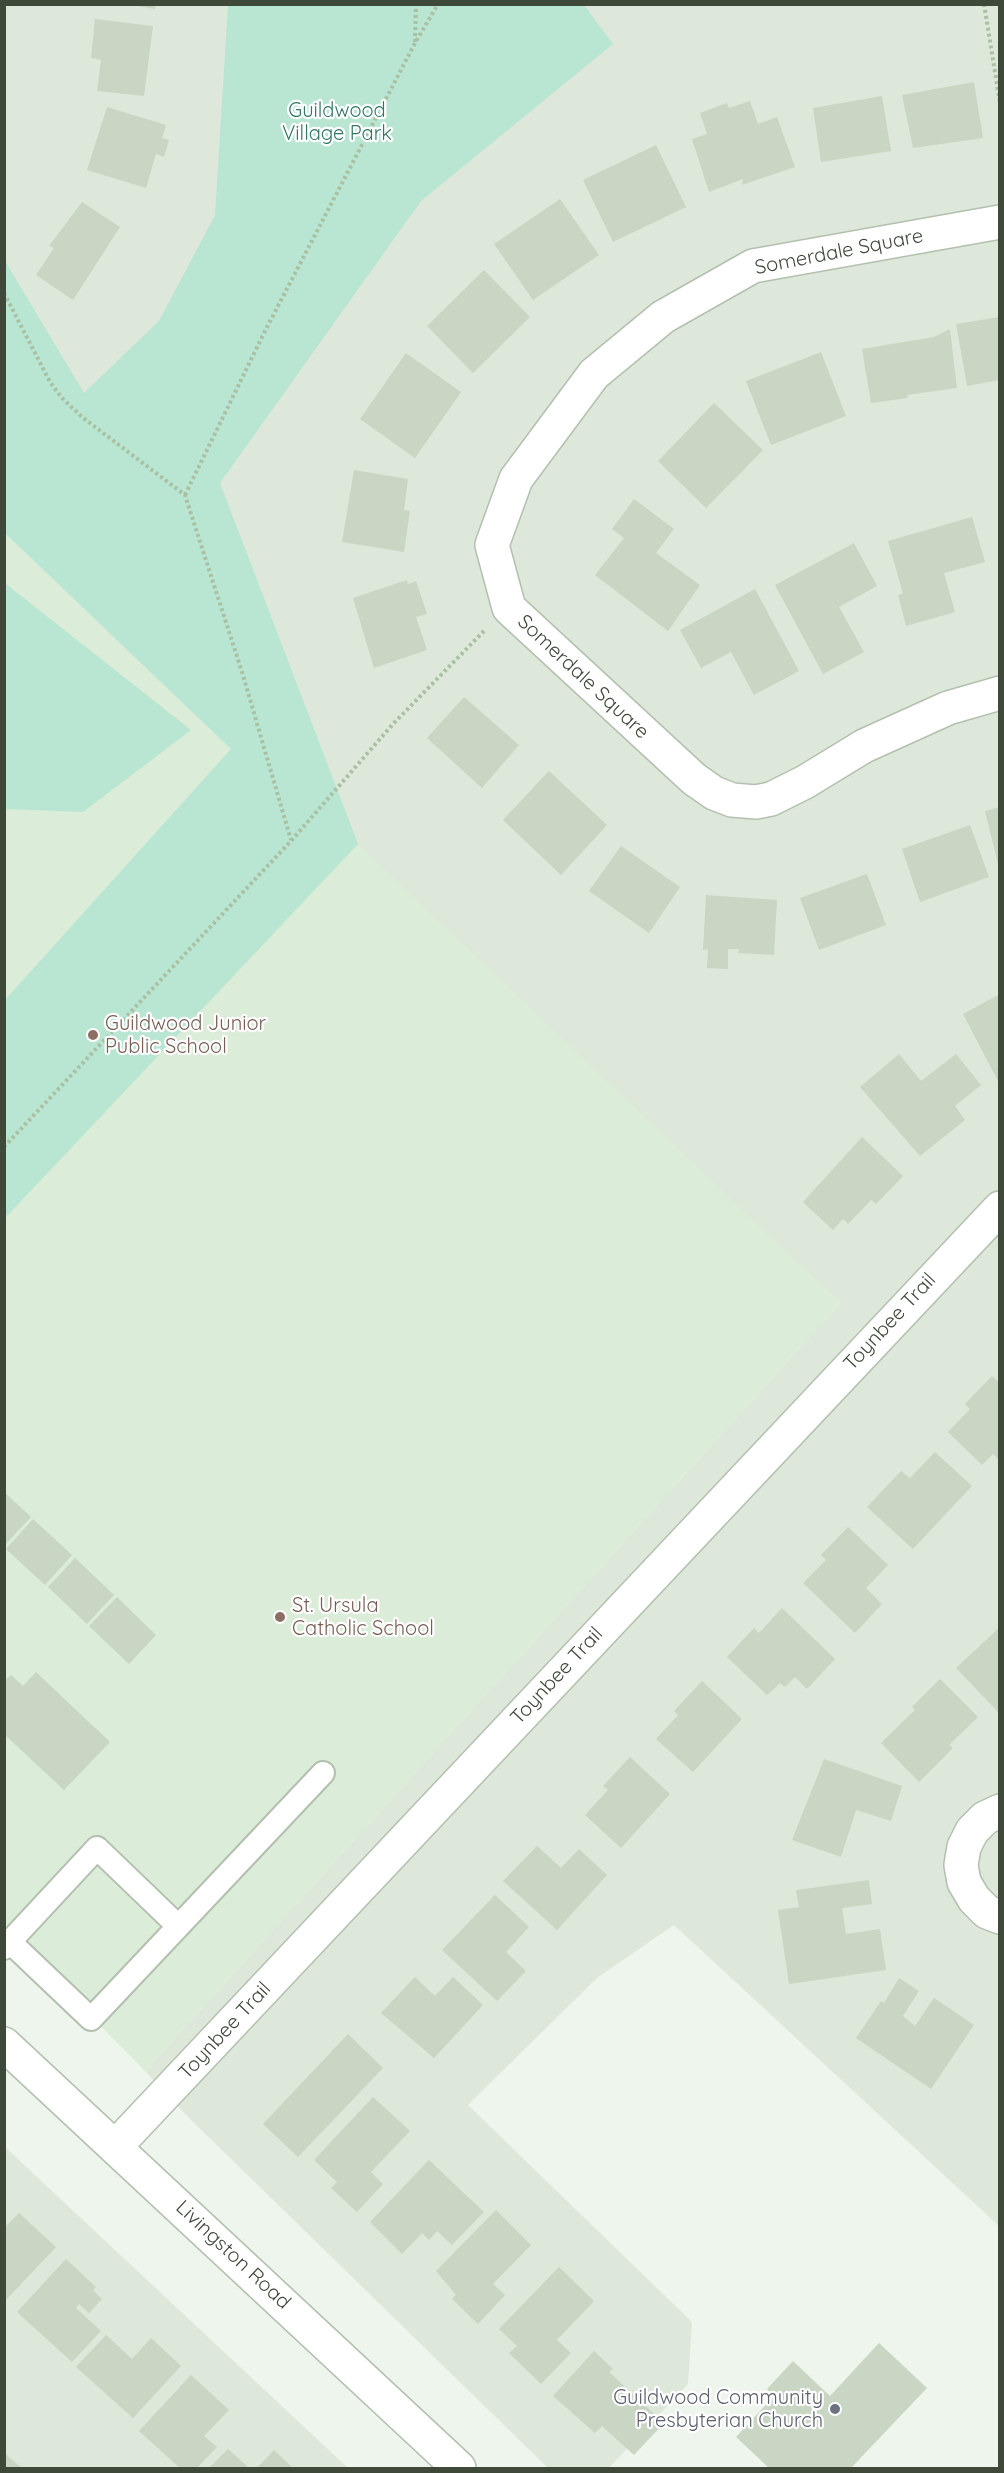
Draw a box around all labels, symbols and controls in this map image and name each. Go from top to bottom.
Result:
park label: Guildwood Village Park [282,99,392,146]
street label: Somerdale Square [753,224,925,280]
street label: Somerdale Square [512,610,654,744]
place label: Guildwood Junior Public School [105,1012,266,1059]
marker: Guildwood Junior Public School [86,1028,100,1042]
street label: Toynbee Trail [839,1268,941,1376]
place label: St. Ursula Catholic School [292,1594,434,1641]
marker: St. Ursula Catholic School [273,1610,287,1624]
street label: Toynbee Trail [506,1622,608,1730]
street label: Toynbee Trail [174,1977,276,2085]
street label: Livingston Road [171,2196,295,2314]
place label: Guildwood Community Presbyterian Church [613,2386,823,2433]
marker: Guildwood Community Presbyterian Church [828,2402,842,2416]

